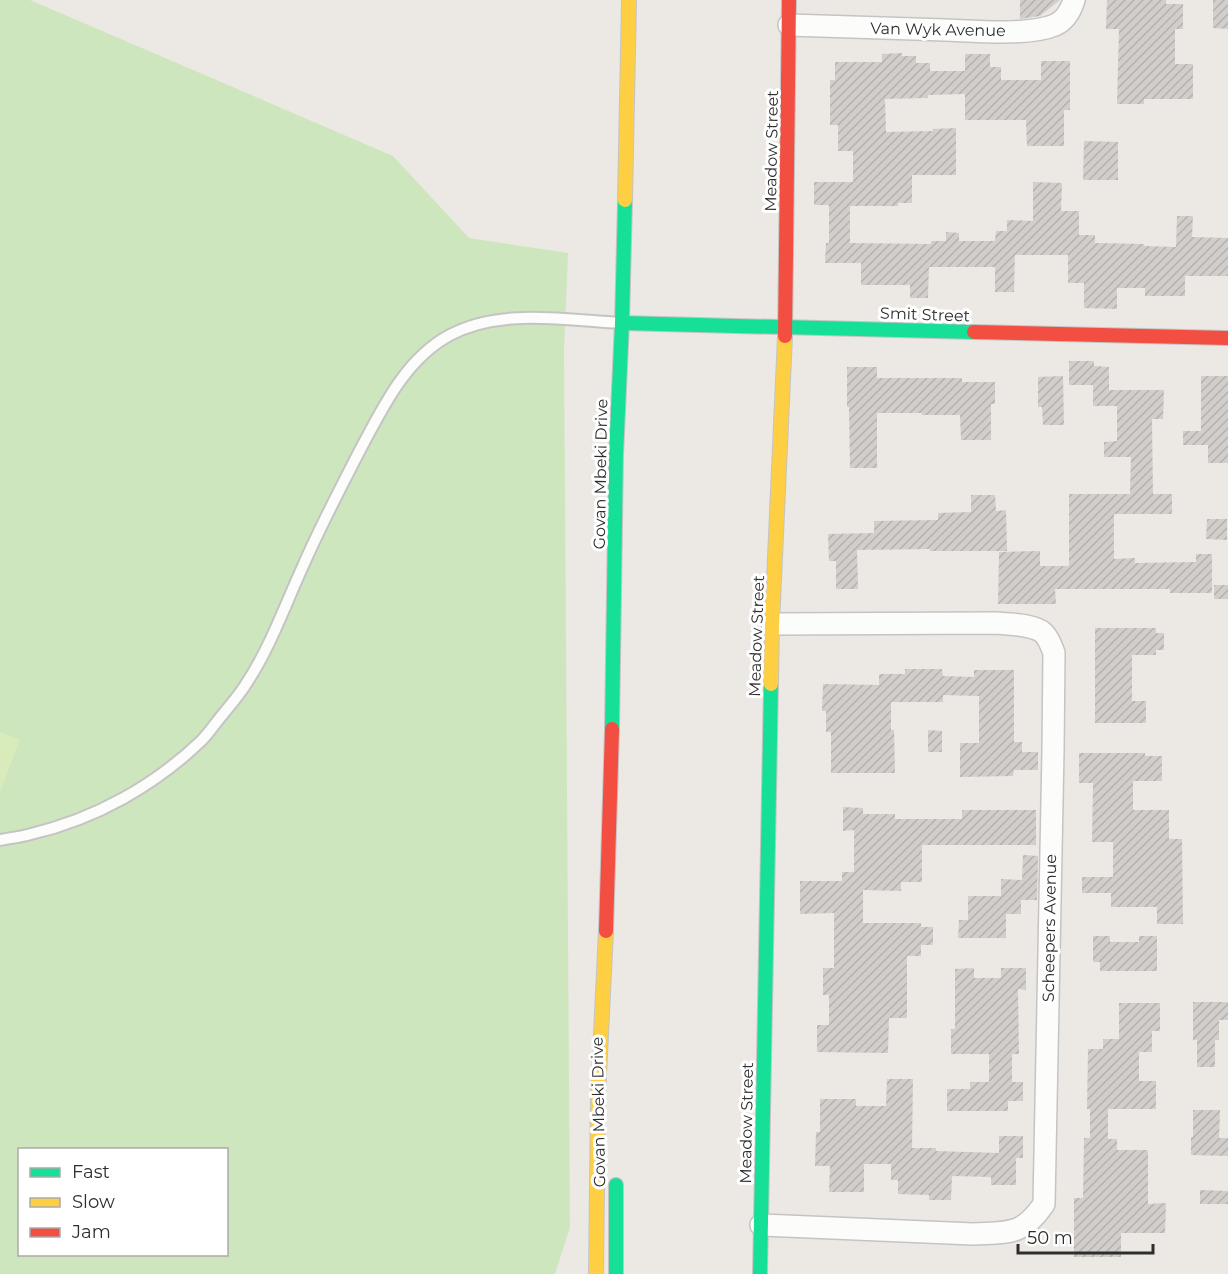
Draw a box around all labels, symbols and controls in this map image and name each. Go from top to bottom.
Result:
street label: Van Wyk Avenue [870,19,1006,40]
street label: Meadow Street [761,90,782,212]
street label: Smit Street [880,303,971,326]
street label: Govan Mbeki Drive [590,398,611,550]
street label: Meadow Street [745,575,768,697]
street label: Scheepers Avenue [1039,854,1060,1002]
street label: Govan Mbeki Drive [588,1036,609,1188]
street label: Meadow Street [736,1062,757,1184]
legend [18,1148,228,1256]
text: Fast [72,1161,110,1183]
text: Slow [72,1191,115,1213]
scale bar [1018,1217,1153,1255]
text: Jam [71,1221,111,1243]
text: 50 m [1027,1227,1073,1249]

